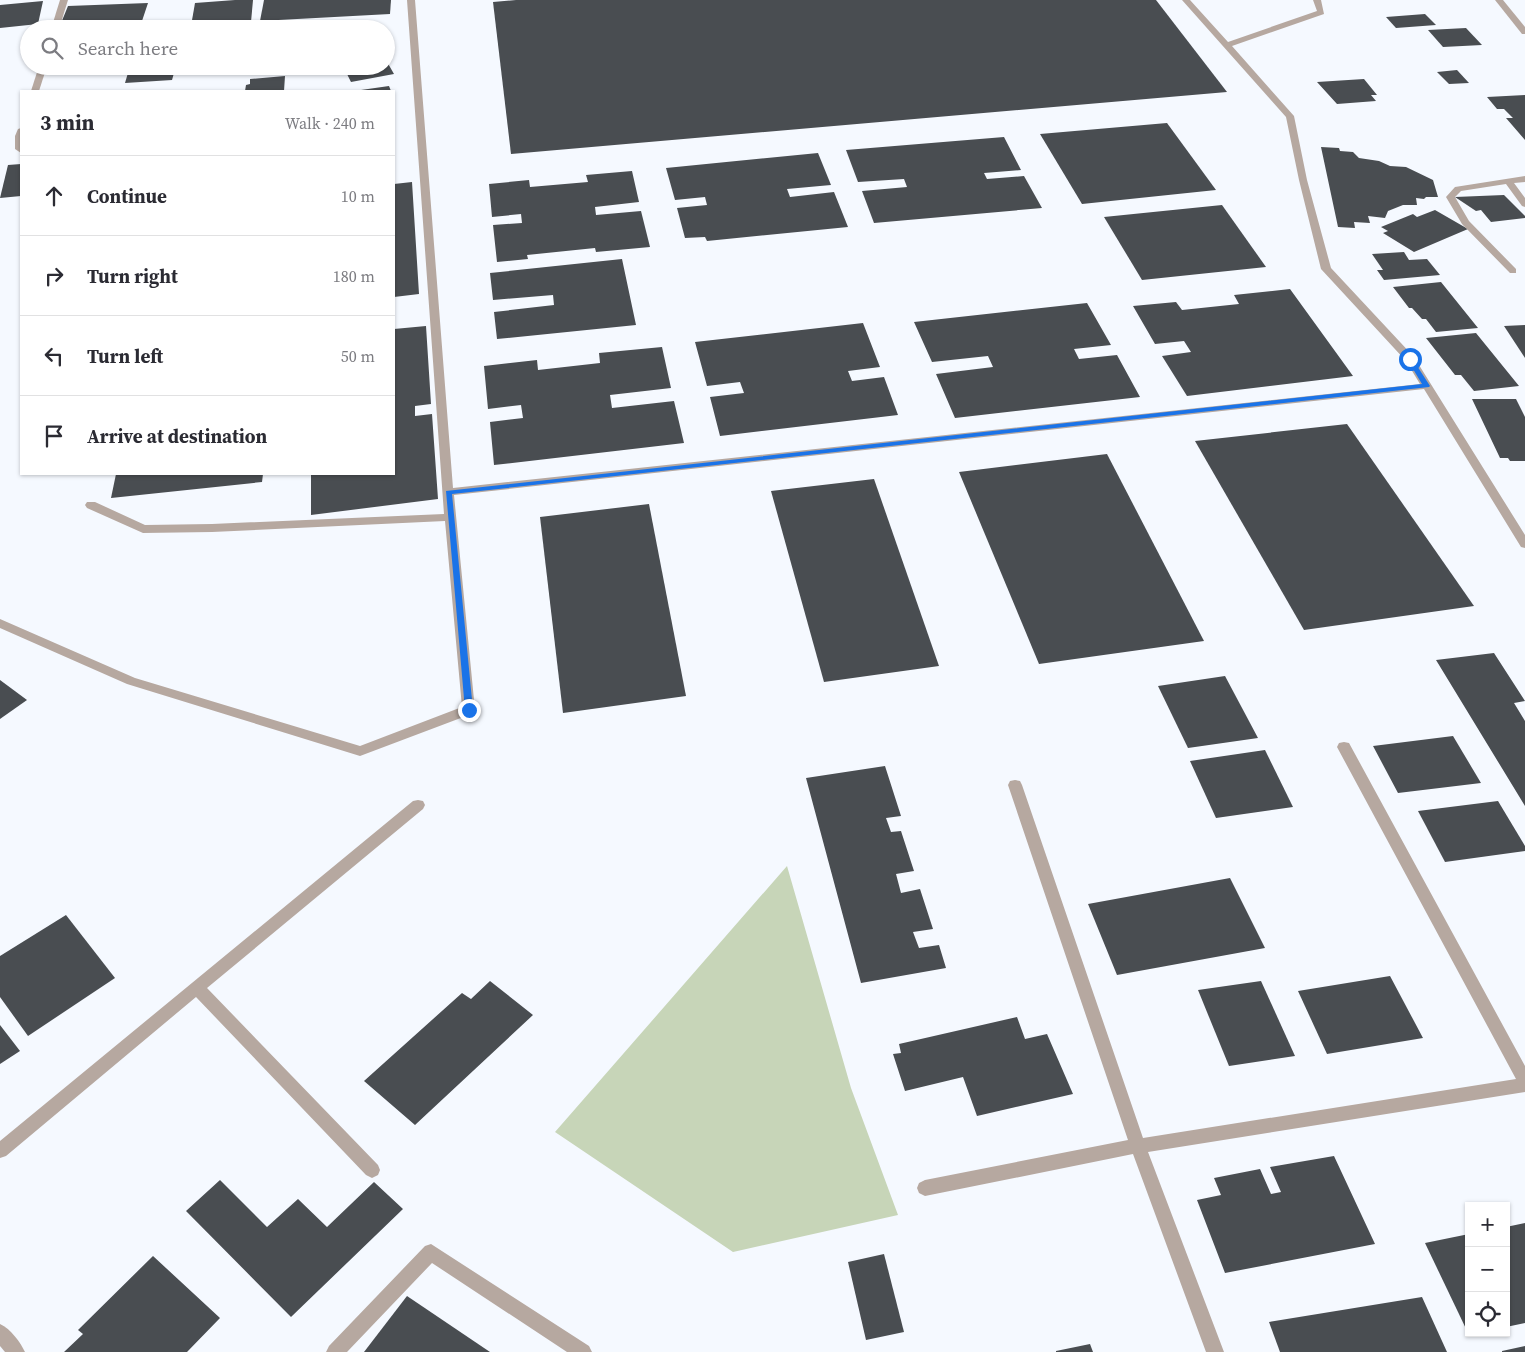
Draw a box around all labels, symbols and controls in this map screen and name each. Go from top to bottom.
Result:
search box [20,20,395,75]
icon: search [38,34,66,62]
text: Search here [78,35,178,61]
text: 3 min [40,108,95,137]
text: Walk · 240 m [285,112,375,134]
icon: ahead [40,182,68,210]
text: Continue [87,183,167,209]
text: 10 m [341,185,375,207]
icon: right [40,262,68,290]
text: Turn right [87,263,178,289]
text: 180 m [333,265,375,287]
icon: left [40,342,68,370]
text: Turn left [87,343,163,369]
text: 50 m [341,345,375,367]
route start [1399,348,1422,371]
icon: arrive [40,422,68,450]
text: Arrive at destination [87,423,267,449]
route end [458,699,481,722]
map controls [1465,1202,1510,1337]
button: + [1465,1202,1510,1247]
button: − [1465,1247,1510,1292]
button: locate [1465,1292,1510,1337]

